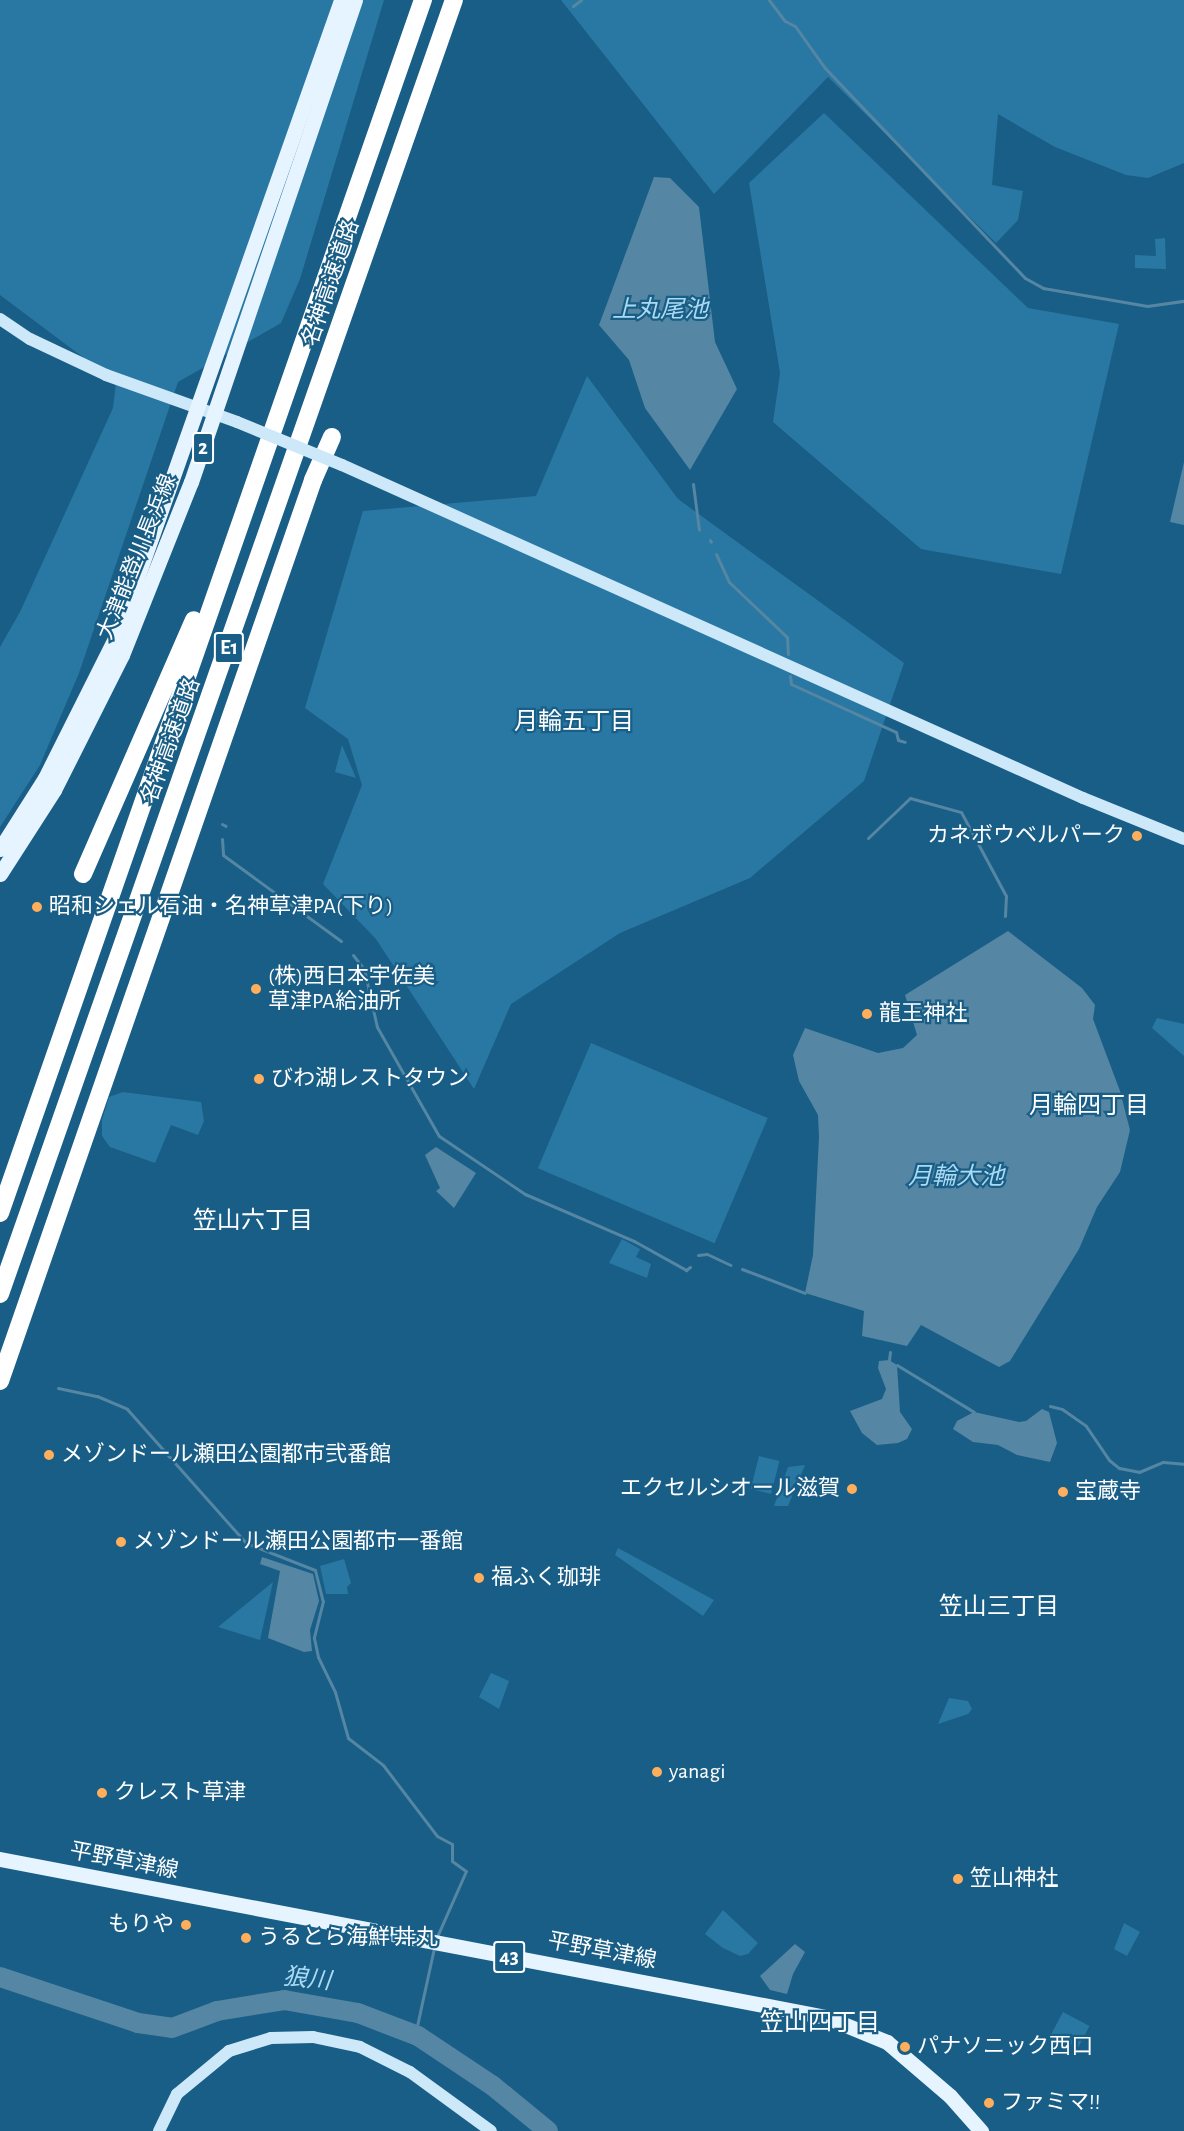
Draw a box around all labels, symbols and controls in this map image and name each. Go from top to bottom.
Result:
street label: 名神高速道路 [297,216,365,350]
water label: 上丸尾池 [612,297,708,325]
road number: 2 [191,430,215,466]
street label: 大津能登川長浜線 [92,470,182,644]
road number: E1 [212,630,246,666]
street label: 名神高速道路 [136,674,206,808]
district label: 月輪五丁目 [514,709,634,737]
place label: カネボウベルパーク [927,823,1125,849]
marker: カネボウベルパーク [1130,829,1144,843]
place label: 昭和シェル石油・名神草津PA(下り) [49,894,393,920]
marker: 昭和シェル石油・名神草津PA(下り) [30,900,44,914]
place label: (株)西日本宇佐美 草津PA給油所 [268,963,435,1014]
marker: (株)西日本宇佐美 草津PA給油所 [249,982,263,996]
place label: 龍王神社 [879,1001,967,1027]
marker: 龍王神社 [860,1007,874,1021]
place label: びわ湖レストタウン [271,1066,469,1092]
marker: びわ湖レストタウン [252,1072,266,1086]
district label: 月輪四丁目 [1029,1093,1149,1121]
water label: 月輪大池 [908,1164,1004,1192]
district label: 笠山六丁目 [193,1208,313,1236]
place label: メゾンドール瀬田公園都市弐番館 [61,1442,391,1468]
marker: メゾンドール瀬田公園都市弐番館 [42,1448,56,1462]
place label: エクセルシオール滋賀 [620,1476,840,1502]
place label: 宝蔵寺 [1075,1479,1141,1505]
marker: エクセルシオール滋賀 [845,1482,859,1496]
marker: 宝蔵寺 [1056,1485,1070,1499]
place label: メゾンドール瀬田公園都市一番館 [133,1529,463,1555]
marker: メゾンドール瀬田公園都市一番館 [114,1535,128,1549]
place label: 福ふく珈琲 [491,1565,601,1591]
marker: 福ふく珈琲 [472,1571,486,1585]
district label: 笠山三丁目 [939,1594,1059,1622]
place label: yanagi [669,1759,726,1785]
marker: yanagi [650,1765,664,1779]
place label: クレスト草津 [114,1780,246,1806]
marker: クレスト草津 [95,1786,109,1800]
street label: 平野草津線 [67,1838,181,1884]
place label: 笠山神社 [970,1866,1058,1892]
marker: 笠山神社 [951,1872,965,1886]
place label: もりや [108,1912,174,1938]
marker: もりや [179,1918,193,1932]
place label: うるとら海鮮 丼丸 [258,1925,438,1951]
street label: 平野草津線 [545,1928,659,1974]
marker: うるとら海鮮 丼丸 [239,1931,253,1945]
road number: 43 [492,1939,526,1975]
water label: 狼川 [282,1963,332,1997]
district label: 笠山四丁目 [760,2010,880,2038]
place label: パナソニック西口 [917,2034,1093,2060]
marker: パナソニック西口 [898,2040,912,2054]
place label: ファミマ!! [1001,2090,1100,2116]
marker: ファミマ!! [982,2096,996,2110]

